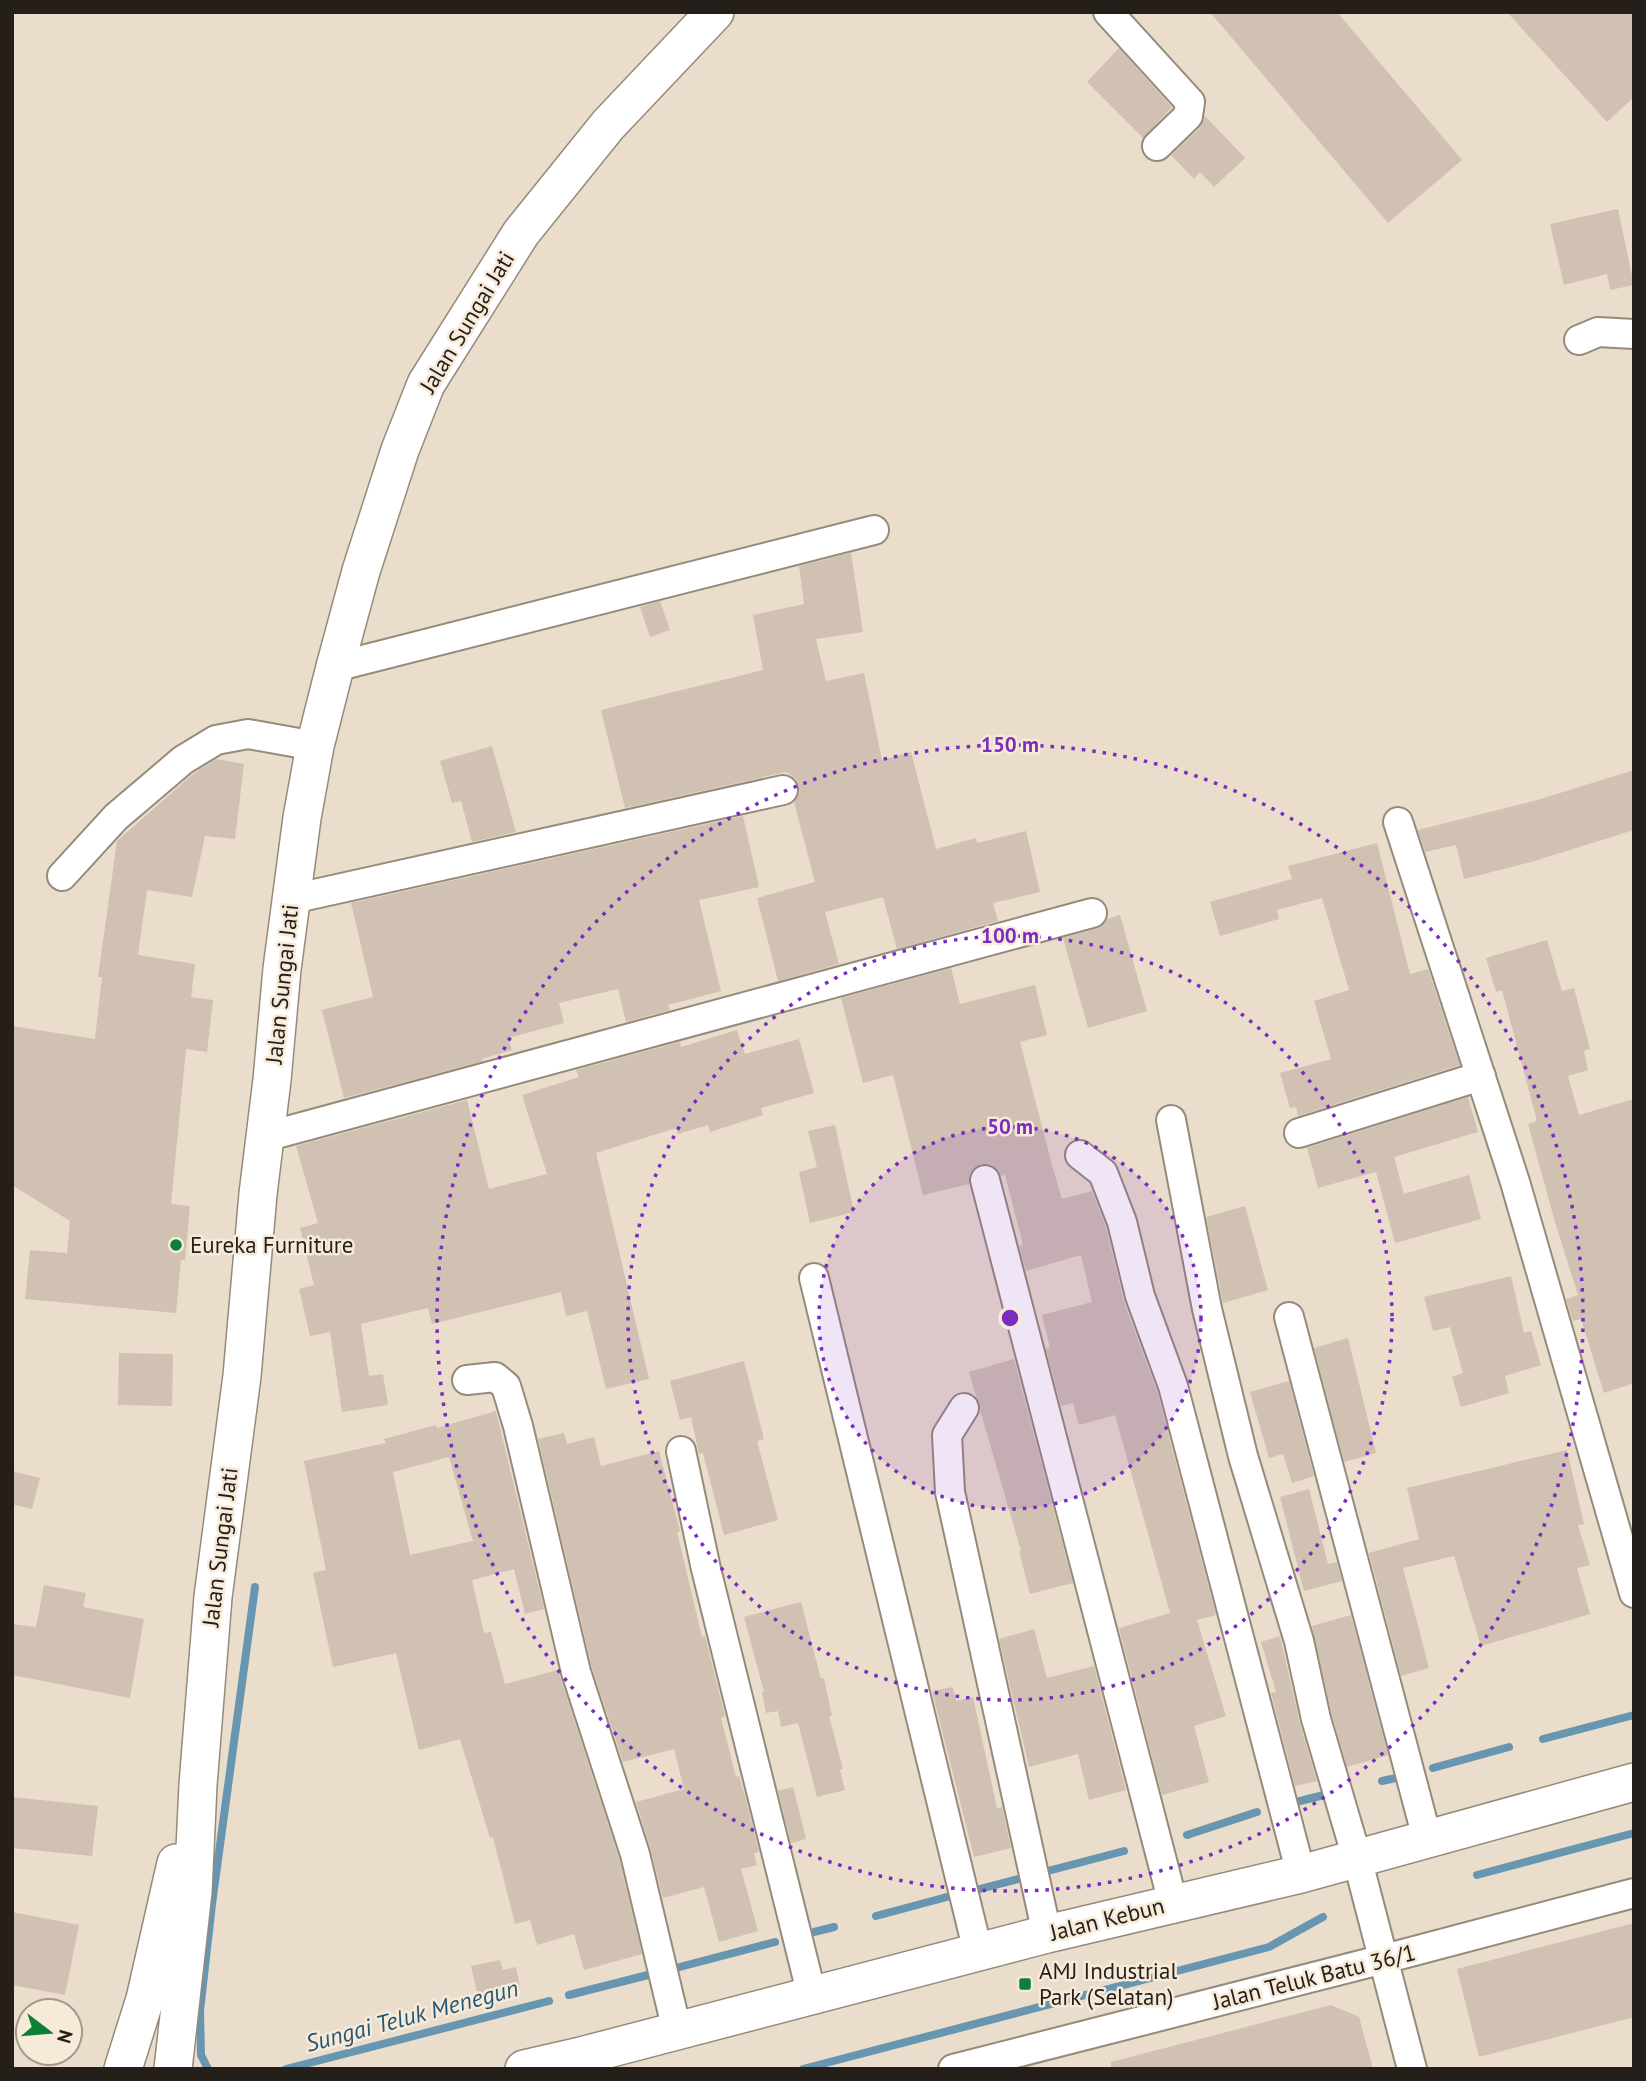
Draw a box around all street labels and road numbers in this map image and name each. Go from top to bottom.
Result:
street label: Jalan Sungai Jati [412,246,520,399]
street label: Jalan Sungai Jati [259,903,304,1066]
street label: Jalan Sungai Jati [195,1466,244,1629]
street label: Jalan Kebun [1046,1890,1167,1947]
street label: Jalan Teluk Batu 36/1 [1208,1937,1418,2016]

